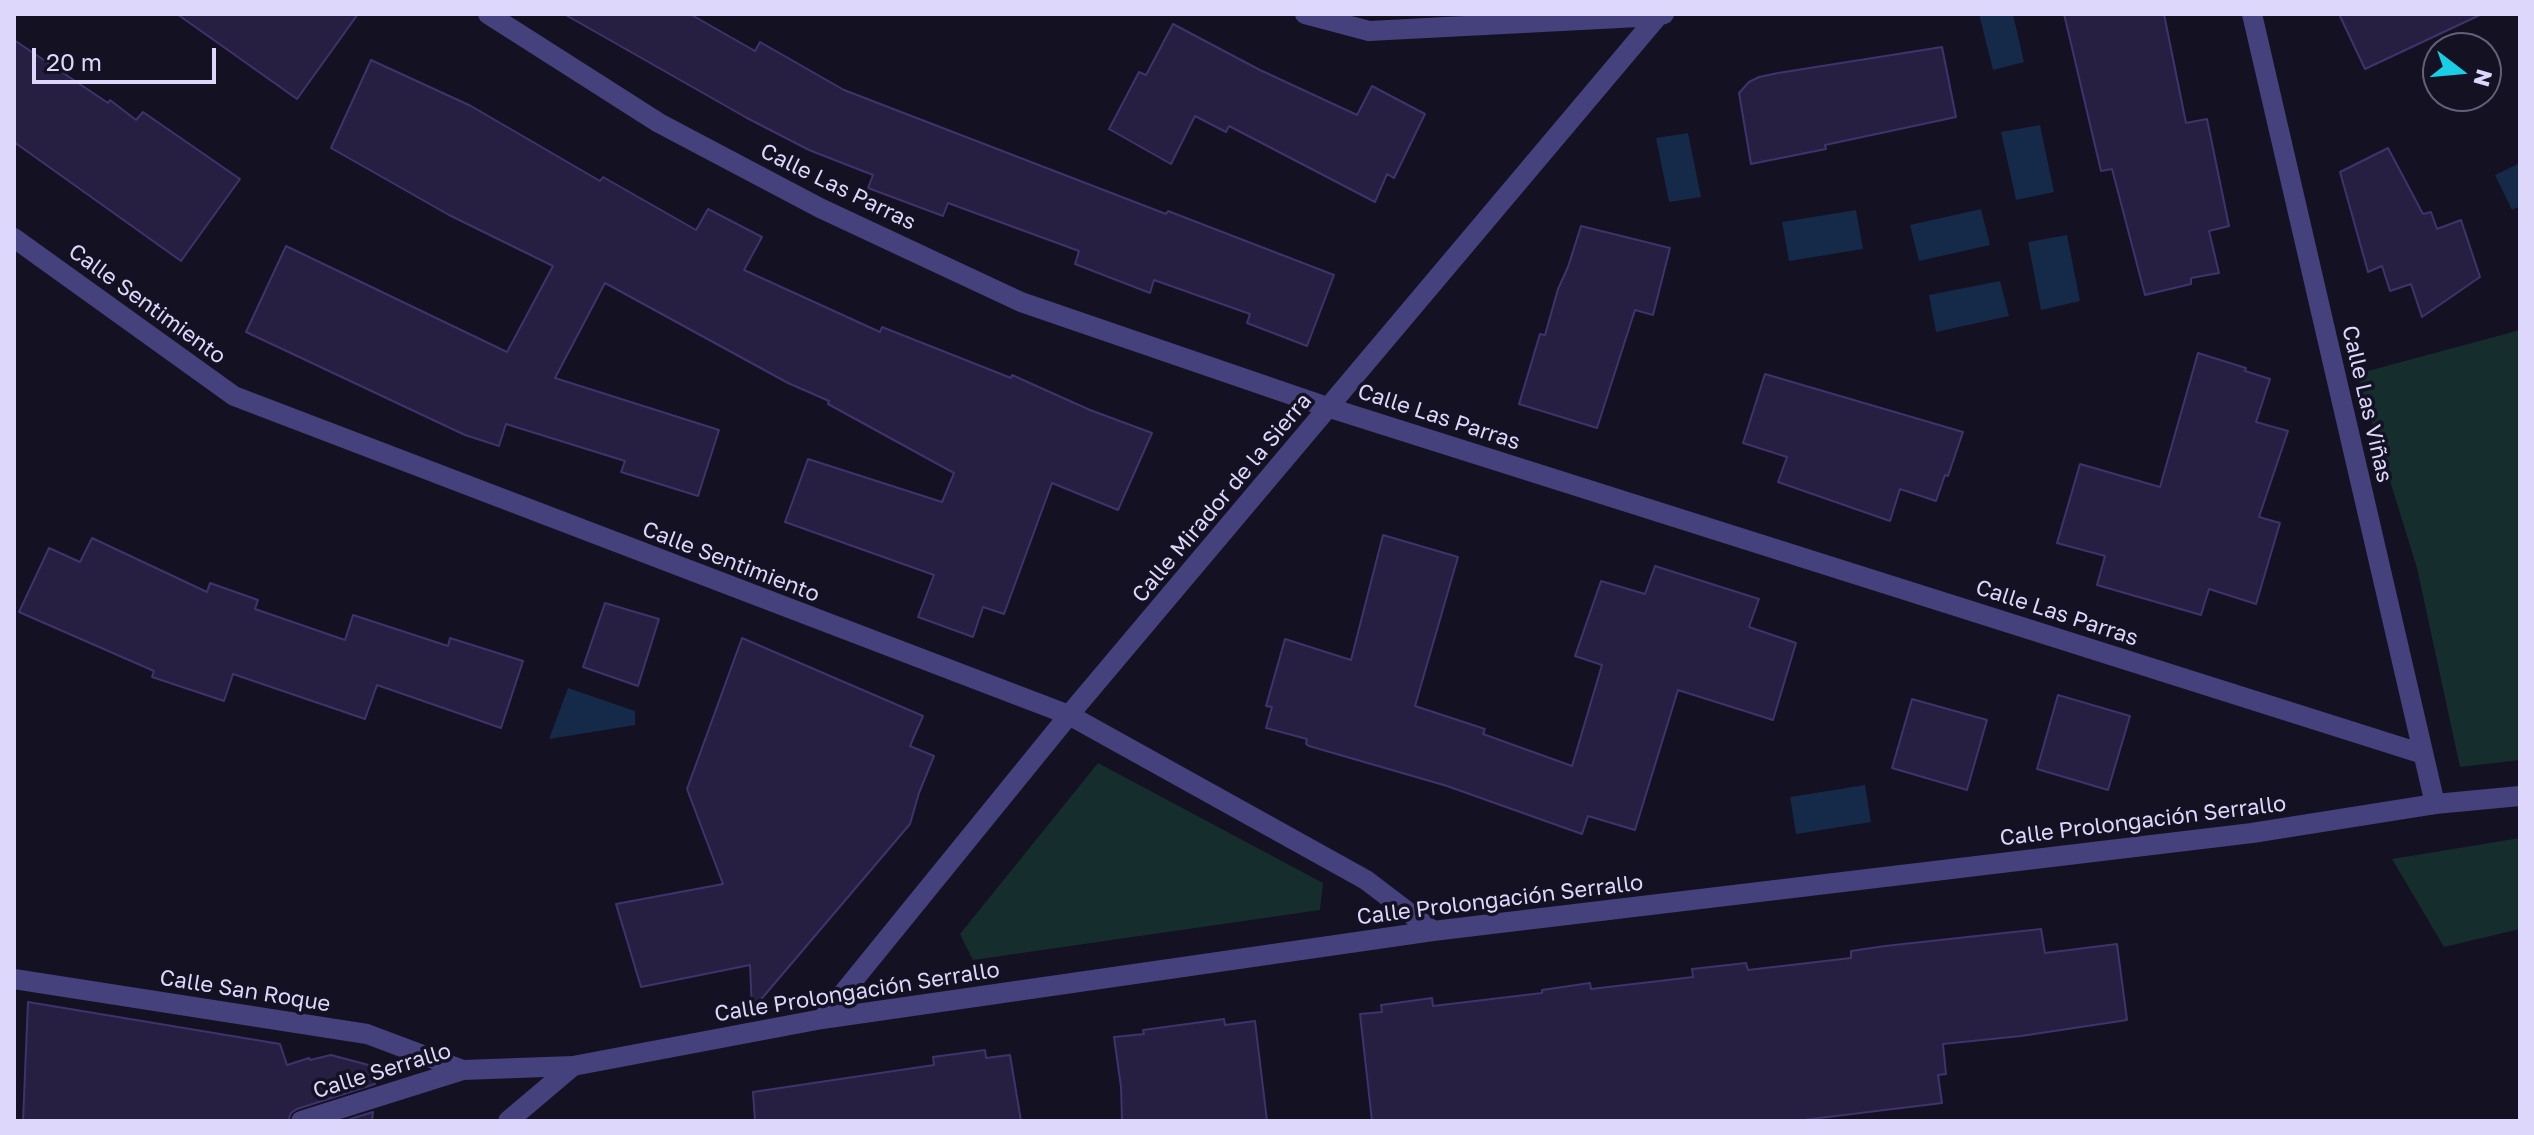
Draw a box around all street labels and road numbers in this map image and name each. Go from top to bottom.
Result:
street label: Calle Las Parras [756,138,920,236]
street label: Calle Sentimiento [63,238,231,370]
street label: Calle Las Viñas [2336,323,2398,485]
street label: Calle Las Parras [1354,378,1524,456]
street label: Calle Mirador de la Sierra [1127,388,1317,608]
street label: Calle Sentimiento [639,516,823,608]
street label: Calle Las Parras [1972,574,2142,652]
street label: Calle Prolongación Serrallo [1998,790,2288,852]
street label: Calle Prolongación Serrallo [1355,869,1645,931]
street label: Calle Prolongación Serrallo [713,956,1001,1028]
street label: Calle San Roque [158,964,332,1018]
street label: Calle Serrallo [310,1038,454,1104]

